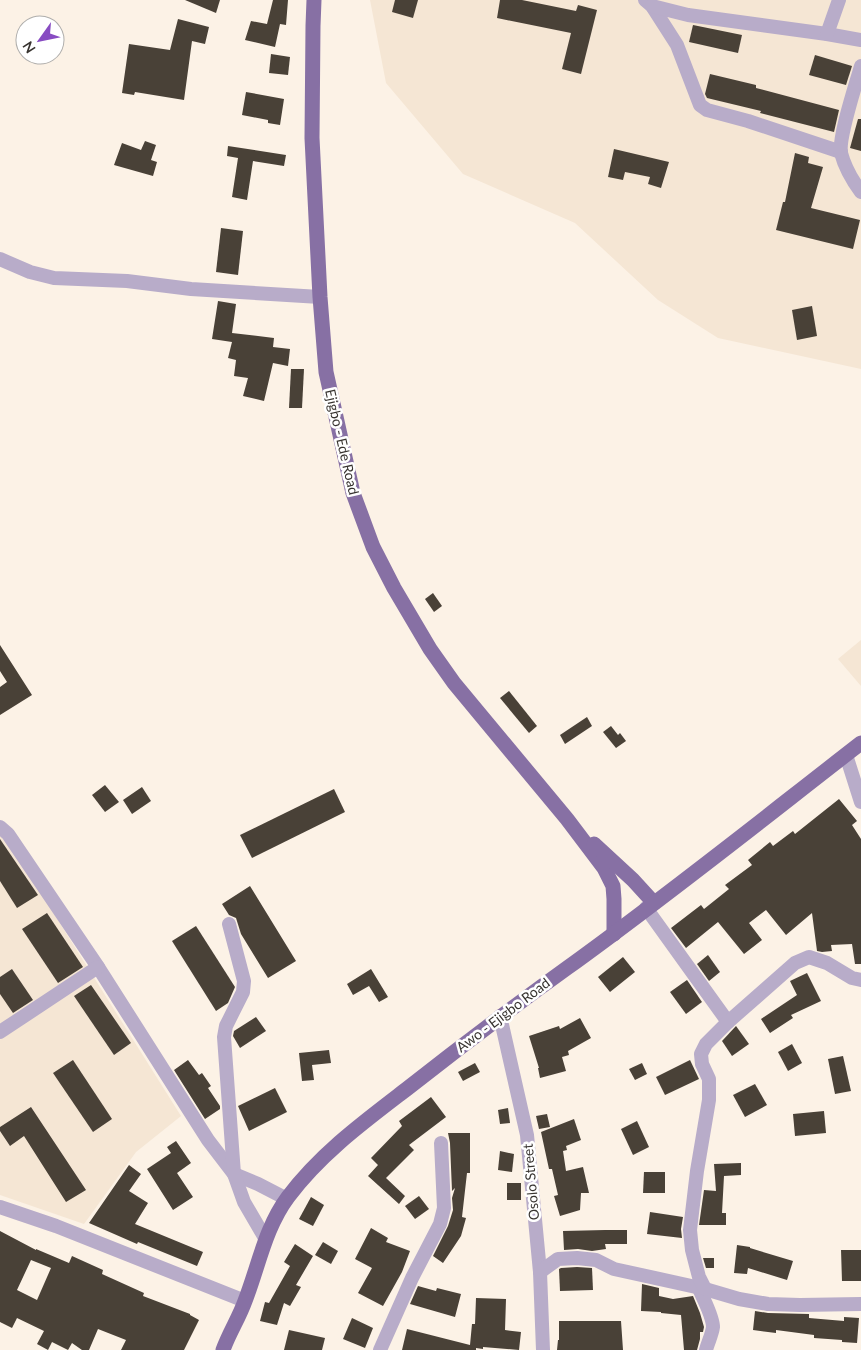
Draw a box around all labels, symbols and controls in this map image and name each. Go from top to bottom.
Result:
north arrow [15,15,65,65]
text: N [19,38,39,57]
street label: Ejigbo - Ede Road [322,387,363,496]
street label: Awo - Ejigbo Road [453,974,553,1055]
street label: Osolo Street [519,1143,542,1221]

